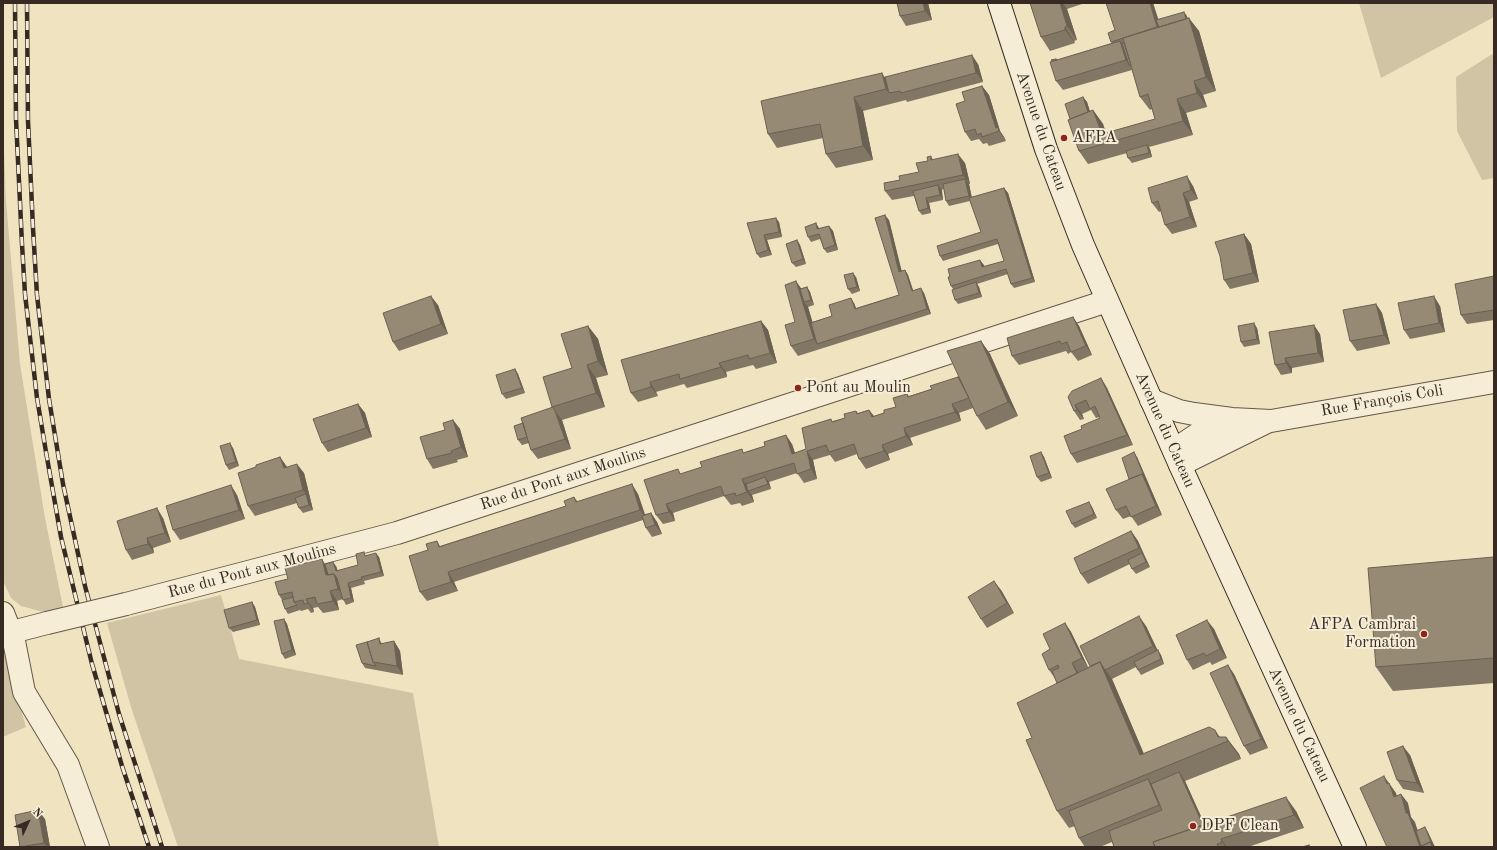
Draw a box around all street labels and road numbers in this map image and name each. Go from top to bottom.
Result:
street label: Avenue du Cateau [1012,69,1070,193]
street label: Avenue du Cateau [1131,369,1199,491]
street label: Rue François Coli [1319,381,1445,421]
street label: Rue du Pont aux Moulins [478,443,648,515]
street label: Rue du Pont aux Moulins [166,539,338,603]
street label: Avenue du Cateau [1264,664,1334,786]

